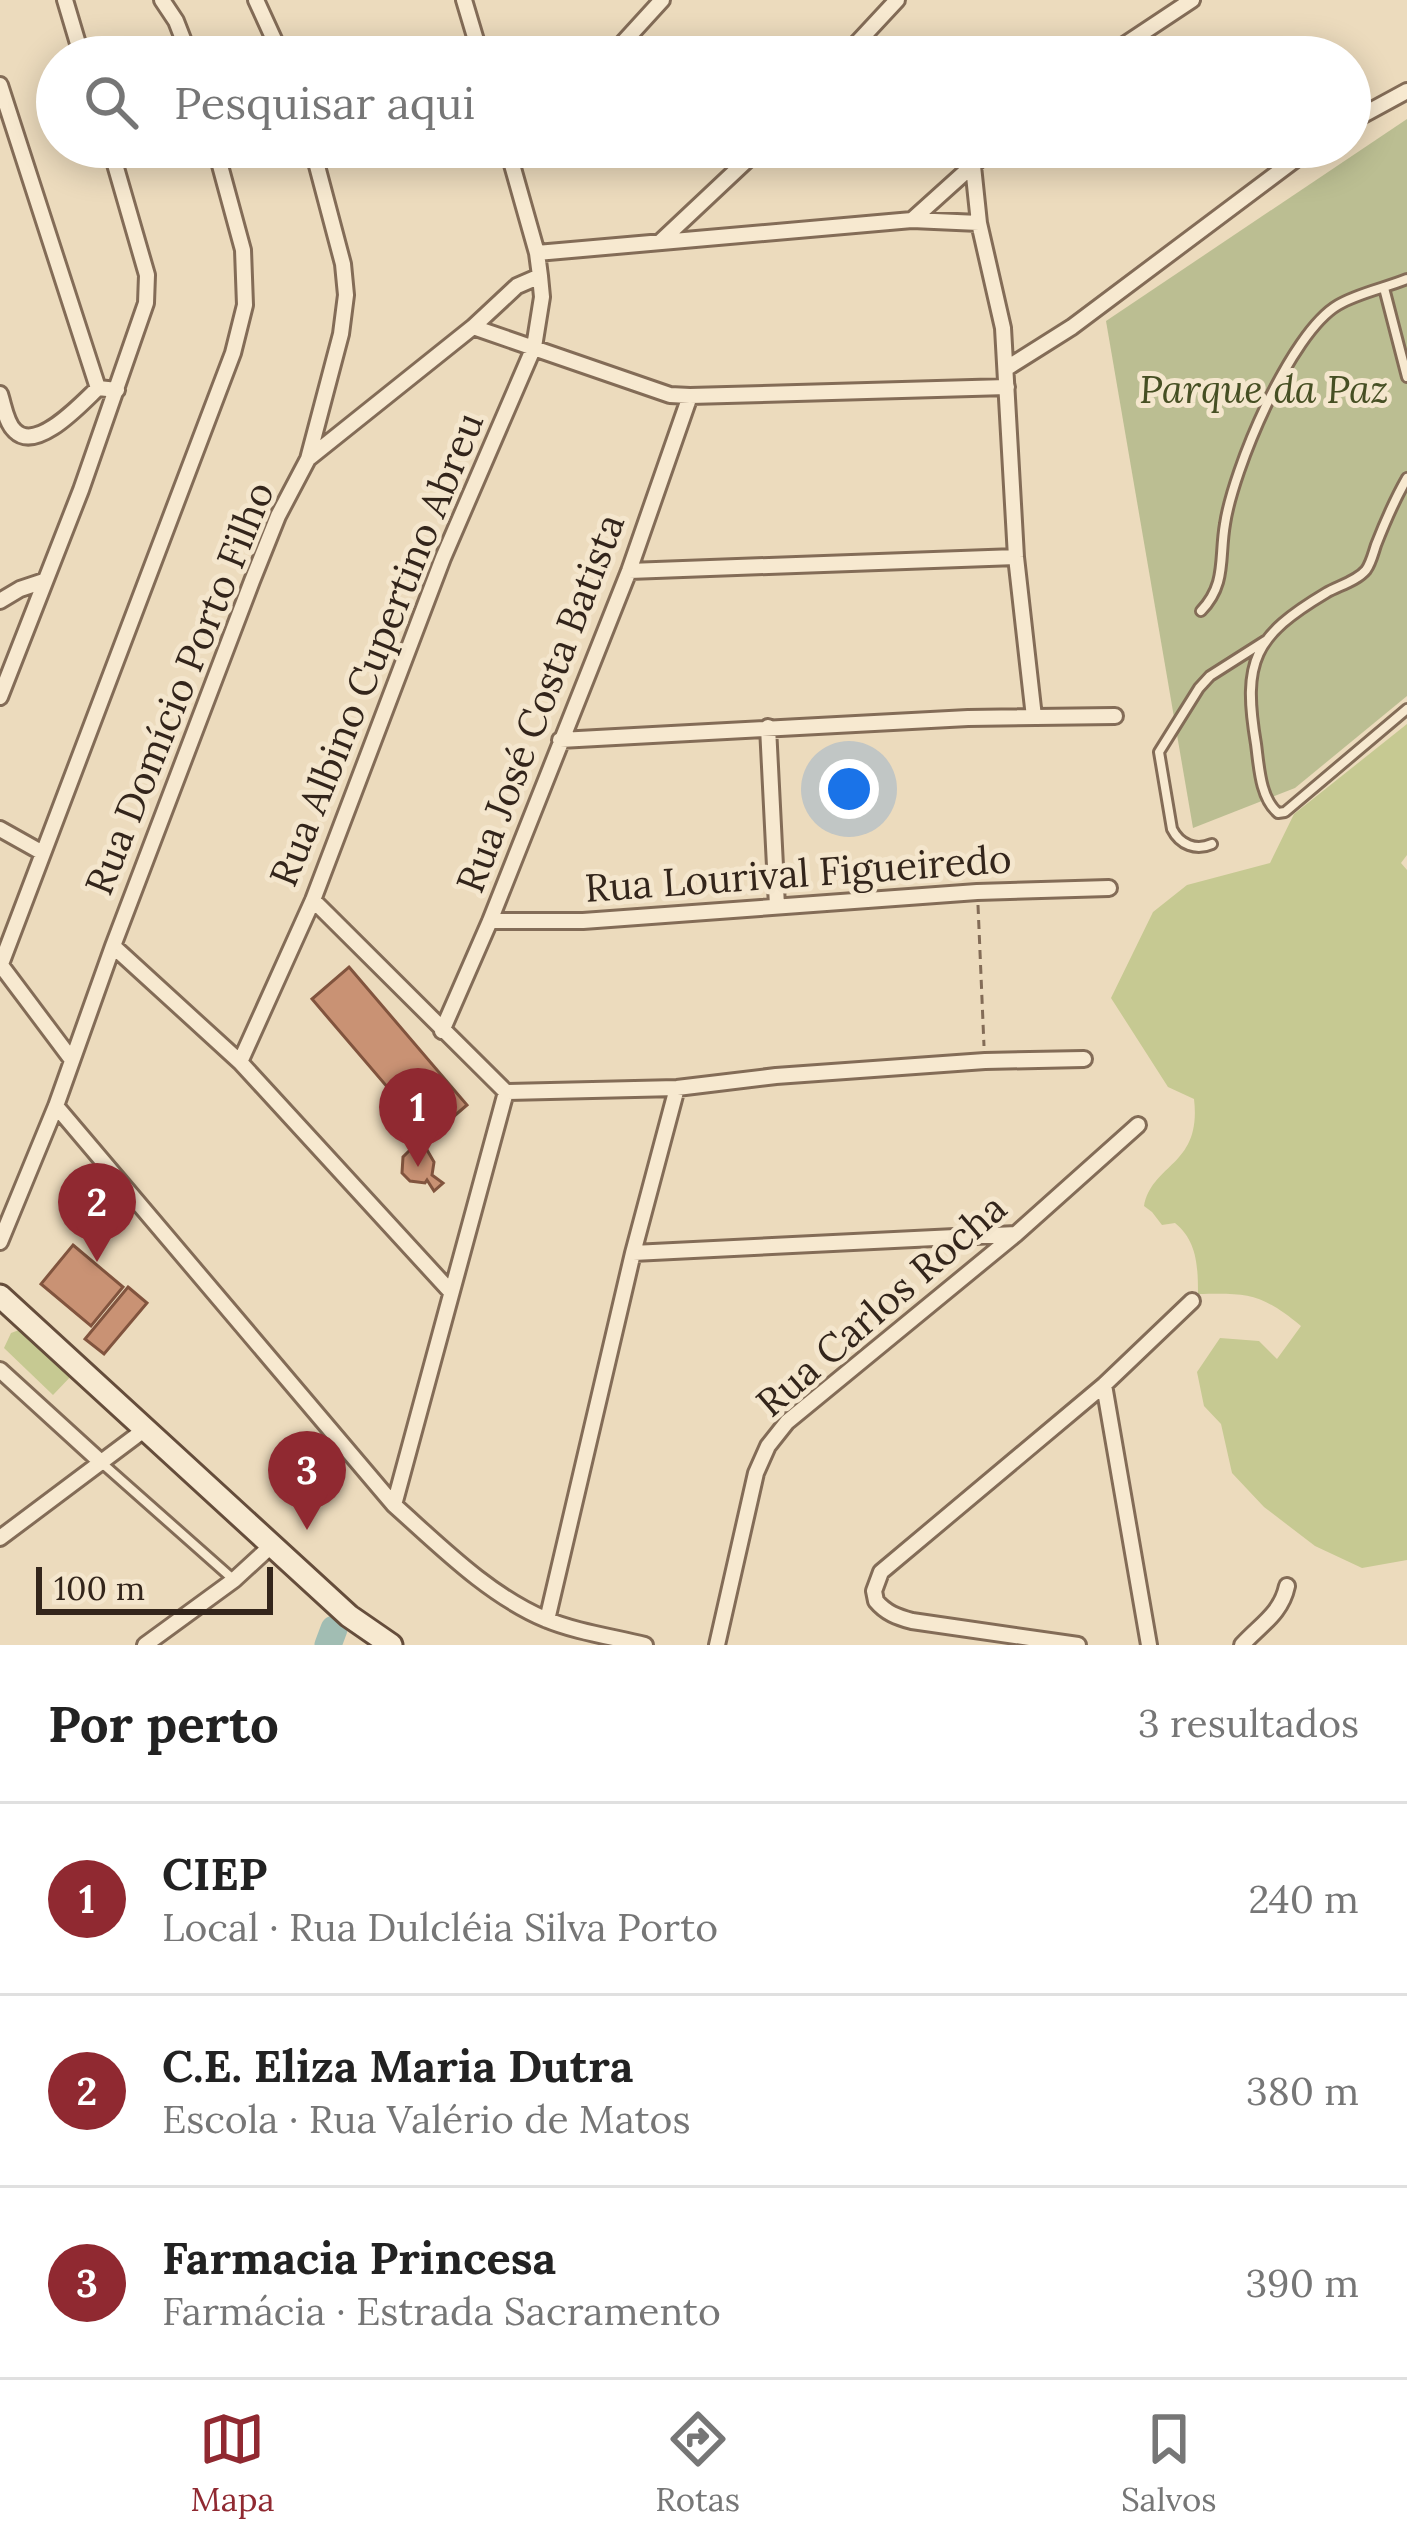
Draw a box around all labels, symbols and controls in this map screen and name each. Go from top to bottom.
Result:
search box [36,36,1371,168]
icon: search [78,69,144,135]
text: Pesquisar aqui [174,74,475,131]
park label: Parque da Paz [1139,364,1389,414]
street label: Rua Albino Cupertino Abreu [258,405,494,893]
street label: Rua Domício Porto Filho [73,474,285,902]
street label: Rua José Costa Batista [445,506,635,900]
your location [819,759,879,819]
street label: Rua Lourival Figueiredo [583,833,1013,913]
pin: 1 [379,1068,457,1167]
pin: 2 [58,1163,136,1262]
street label: Rua Carlos Rocha [746,1183,1016,1427]
pin: 3 [268,1431,346,1530]
scale bar [36,1561,273,1614]
text: 100 m [54,1567,145,1609]
text: Por perto [48,1691,279,1756]
text: 3 resultados [1138,1698,1359,1748]
text: CIEP [162,1845,267,1902]
text: 1 [79,1874,95,1924]
text: 240 m [1248,1874,1359,1924]
text: Local · Rua Dulcléia Silva Porto [162,1902,718,1952]
text: C.E. Eliza Maria Dutra [162,2037,633,2094]
text: 2 [77,2066,97,2116]
text: 380 m [1246,2066,1359,2116]
text: Escola · Rua Valério de Matos [162,2094,691,2144]
text: Farmacia Princesa [162,2229,556,2286]
text: 3 [76,2258,98,2308]
text: 390 m [1245,2258,1359,2308]
text: Farmácia · Estrada Sacramento [162,2286,721,2336]
tab: Mapa [190,2406,274,2520]
tab: Rotas [655,2406,740,2520]
tab: Salvos [1121,2406,1217,2520]

